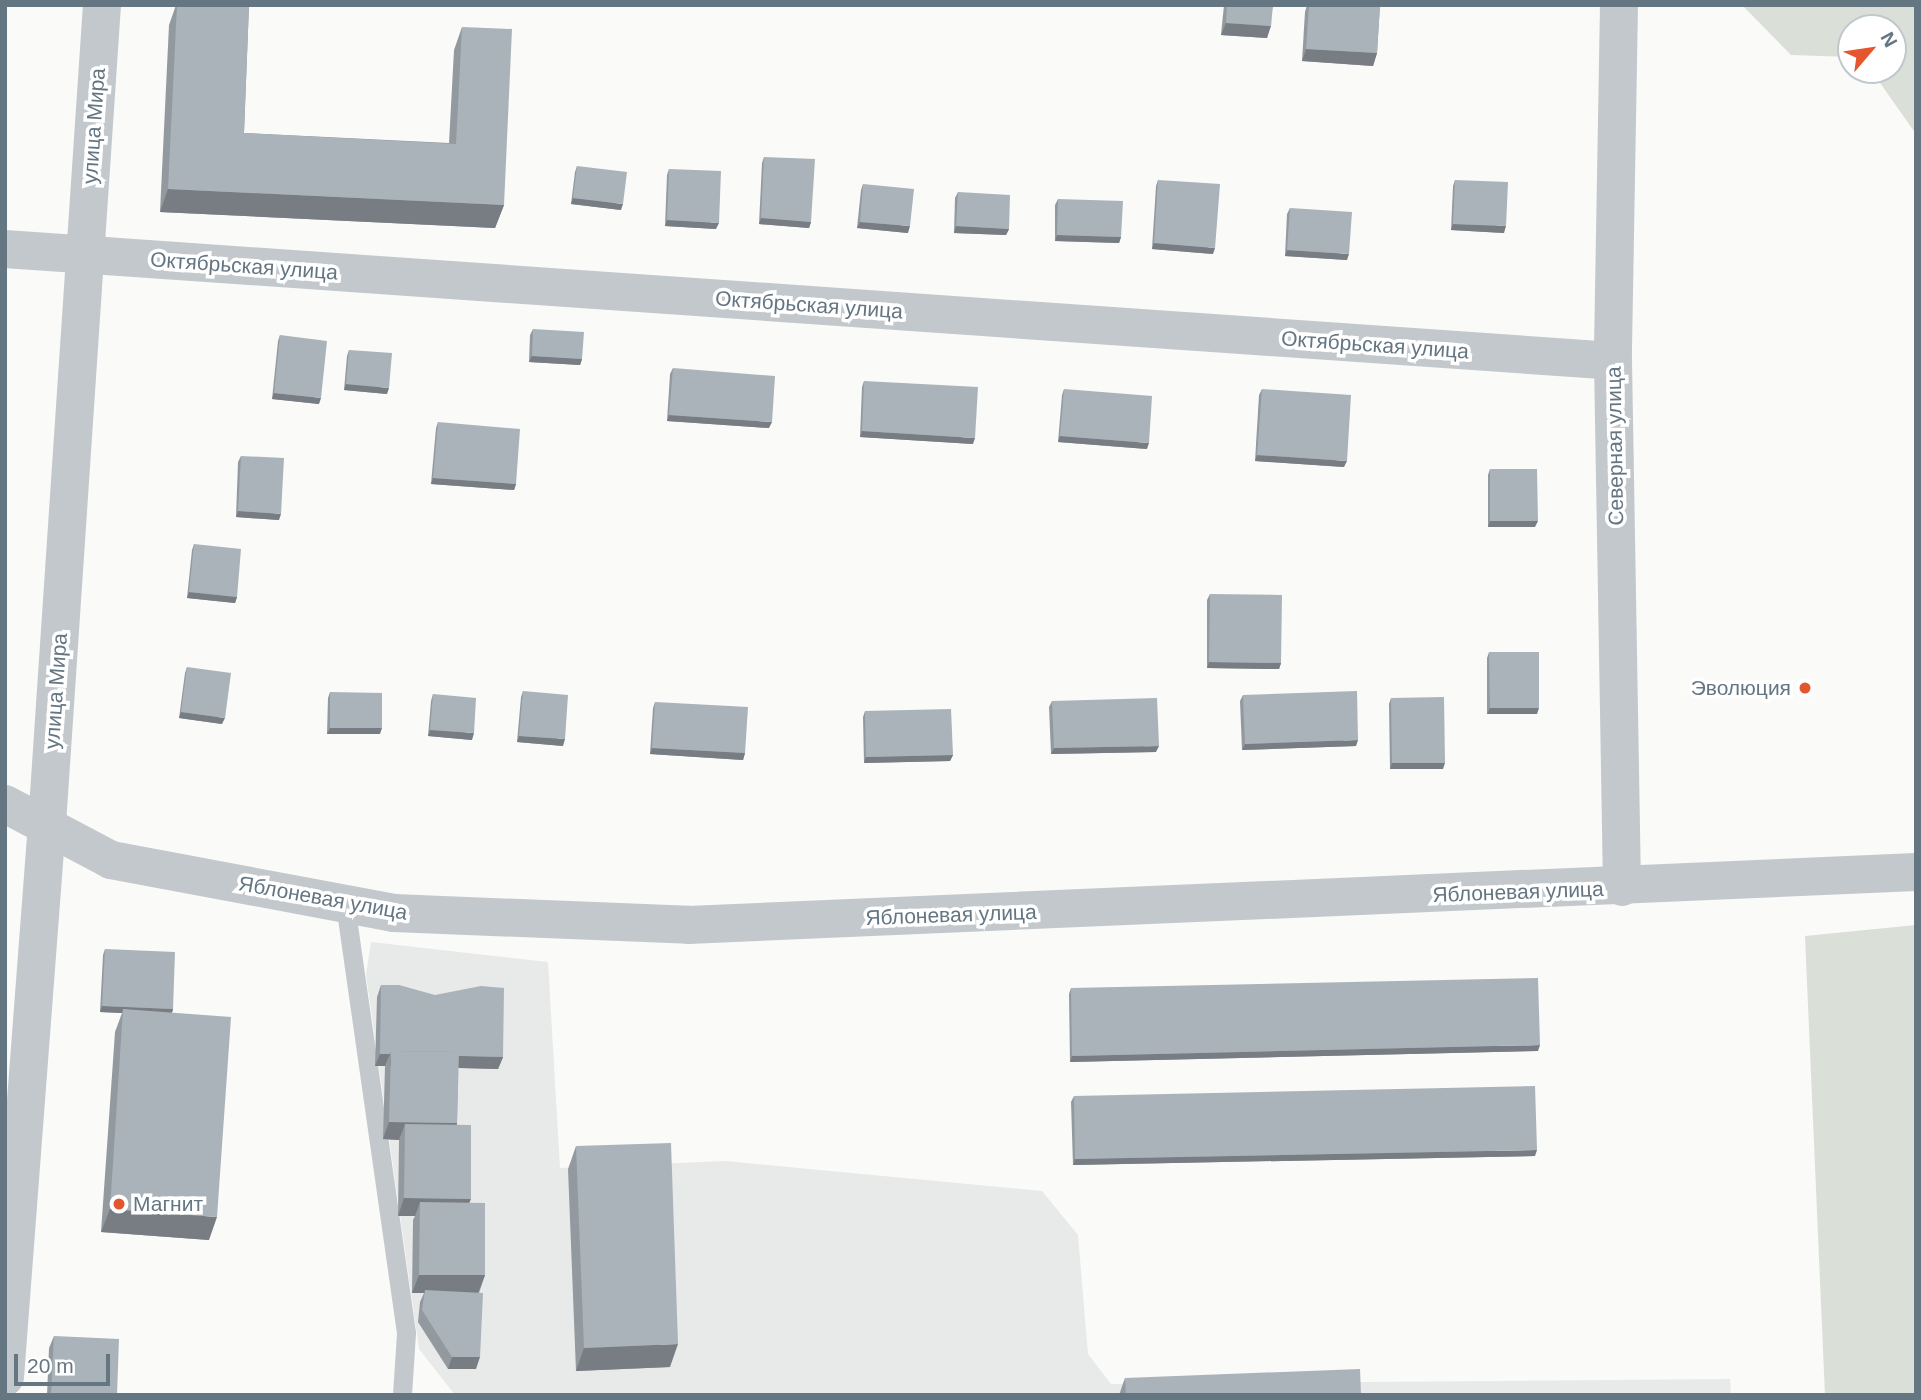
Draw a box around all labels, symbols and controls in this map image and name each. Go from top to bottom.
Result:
north arrow [1837,14,1907,84]
text: N [1877,28,1902,51]
street label: улица Мира [77,67,111,185]
street label: Октябрьская улица [149,247,339,285]
street label: Октябрьская улица [714,286,904,324]
street label: Октябрьская улица [1280,326,1470,364]
street label: Северная улица [1601,366,1629,526]
street label: улица Мира [39,632,73,750]
place label: Эволюция [1691,675,1791,701]
marker: Эволюция [1797,680,1813,696]
street label: Яблоневая улица [236,871,410,925]
street label: Яблоневая улица [1432,876,1604,908]
street label: Яблоневая улица [865,899,1037,931]
place label: Магнит [133,1191,203,1217]
marker: Магнит [111,1196,127,1212]
scale bar [18,1340,114,1384]
text: 20 m [27,1354,74,1377]

